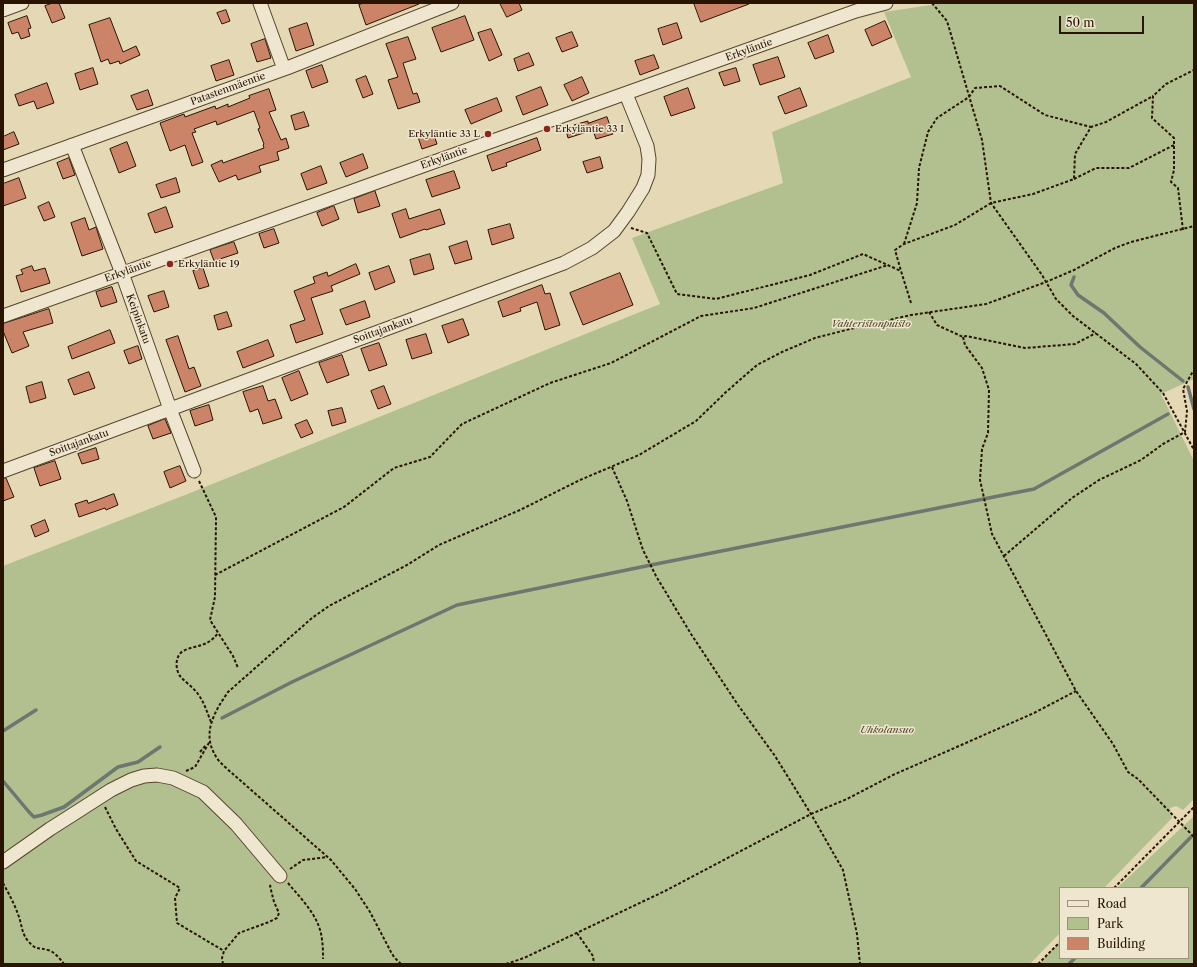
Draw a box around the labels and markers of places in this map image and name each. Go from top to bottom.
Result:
place label: Erkyläntie 33 I [555,123,624,135]
marker: Erkyläntie 33 I [542,124,552,134]
place label: Erkyläntie 33 L [408,128,480,140]
marker: Erkyläntie 33 L [483,129,493,139]
place label: Erkyläntie 19 [178,258,240,270]
marker: Erkyläntie 19 [165,259,175,269]

